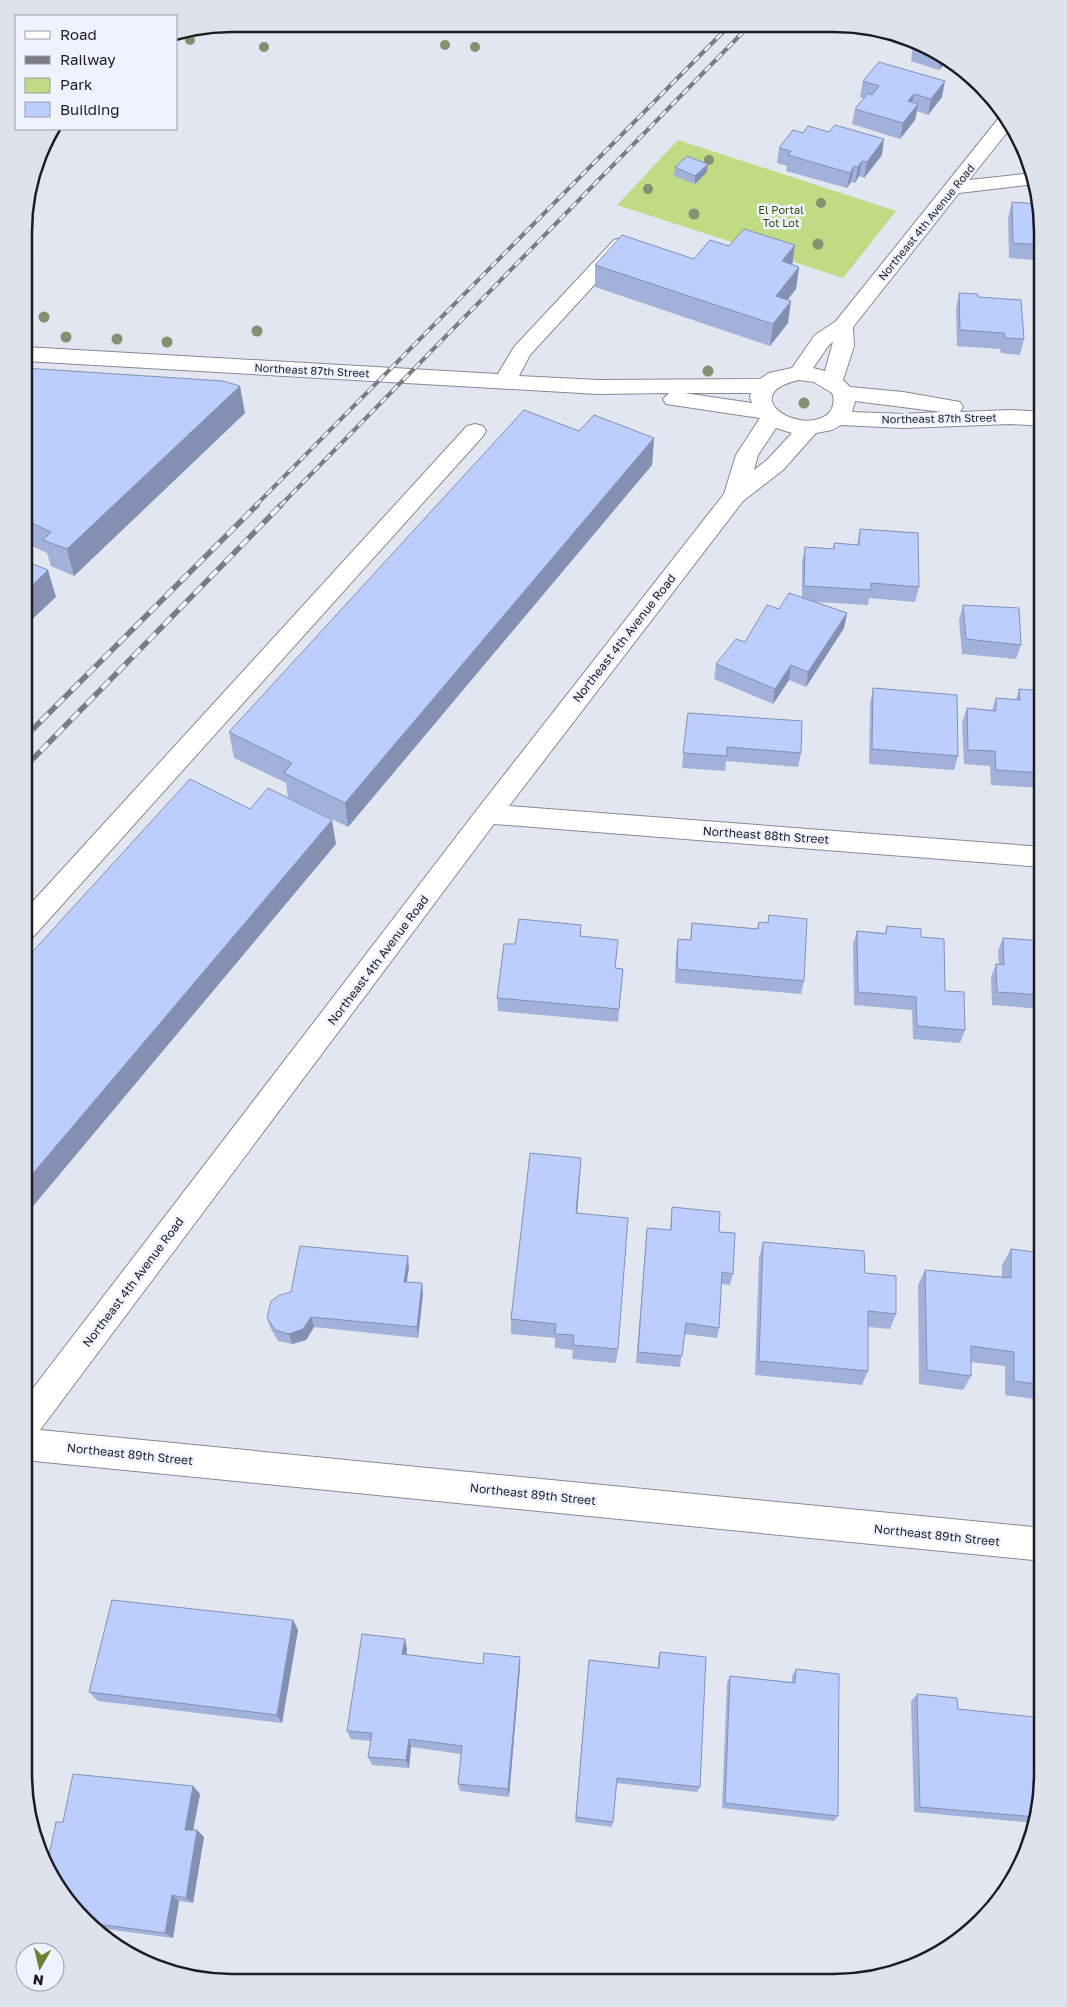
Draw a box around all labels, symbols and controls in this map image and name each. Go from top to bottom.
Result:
legend [15,15,178,130]
text: Road [60,25,97,43]
text: Railway [60,50,116,68]
text: Park [60,75,93,93]
text: Building [60,100,120,118]
street label: Northeast 4th Avenue Road [875,161,977,283]
park label: El Portal Tot Lot [758,203,804,229]
street label: Northeast 87th Street [254,360,370,380]
street label: Northeast 87th Street [881,410,997,426]
street label: Northeast 4th Avenue Road [569,571,679,705]
street label: Northeast 88th Street [702,823,830,847]
street label: Northeast 4th Avenue Road [324,892,432,1028]
street label: Northeast 4th Avenue Road [79,1214,187,1350]
street label: Northeast 89th Street [66,1440,194,1468]
street label: Northeast 89th Street [469,1480,597,1508]
street label: Northeast 89th Street [873,1521,1001,1549]
north arrow [15,1942,65,1992]
text: N [32,1971,45,1990]

